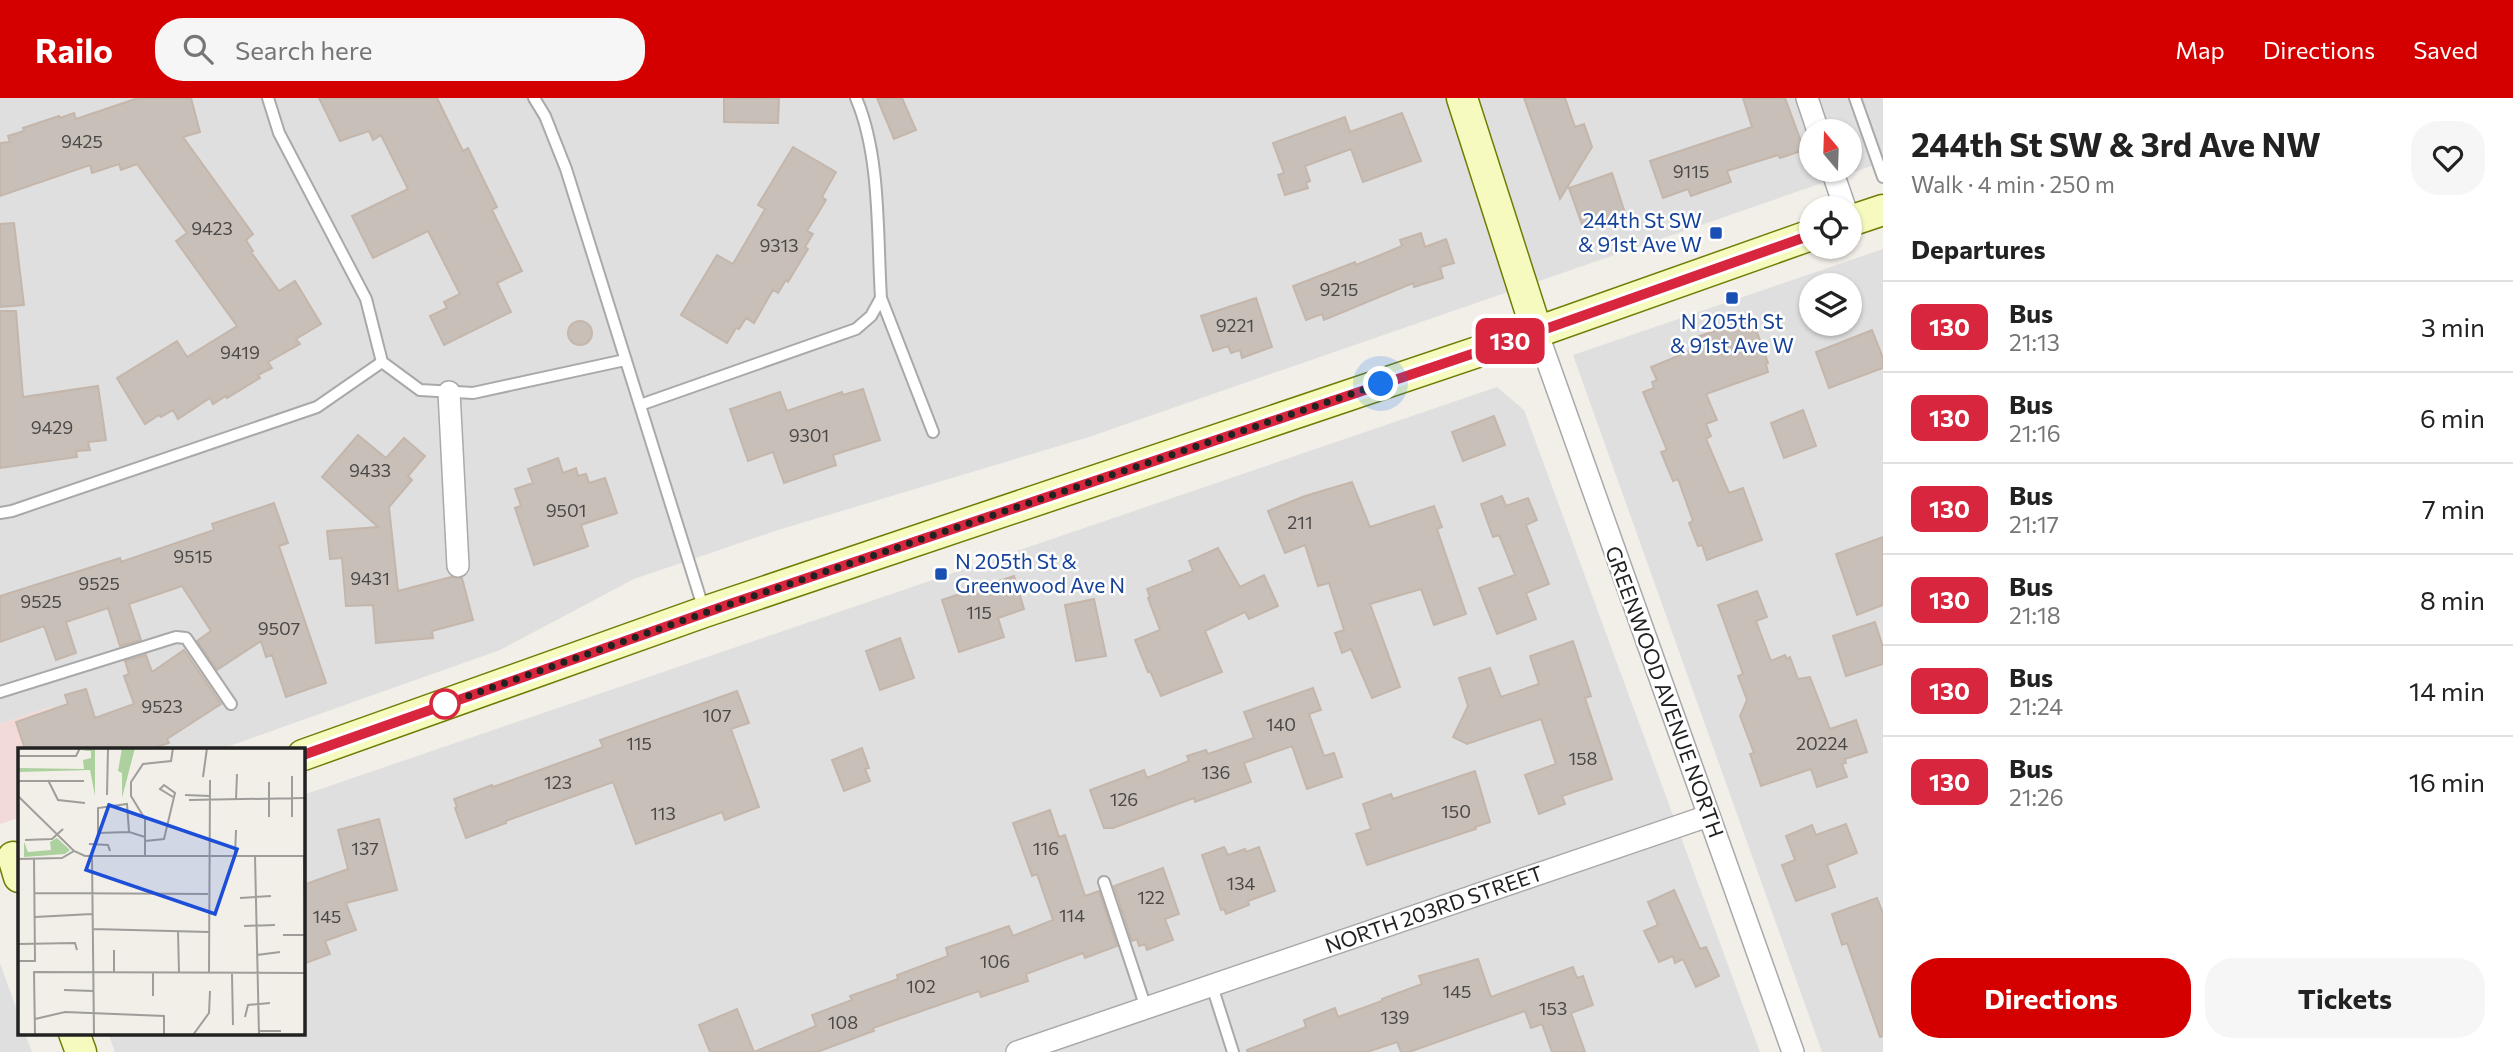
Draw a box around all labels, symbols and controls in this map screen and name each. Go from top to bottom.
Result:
search box [155,18,645,81]
text: Railo [35,29,113,70]
icon: search [179,30,217,68]
text: Search here [235,34,372,65]
text: Map [2175,35,2225,64]
text: Directions [2263,35,2375,64]
text: Saved [2413,35,2478,64]
north arrow [1799,119,1862,182]
map controls [1799,119,1862,336]
button: heart [2411,121,2485,195]
text: 244th St SW & 3rd Ave NW [1911,123,2321,164]
house number: 9425 [61,130,103,152]
house number: 9115 [1673,160,1709,182]
text: Walk · 4 min · 250 m [1911,170,2115,198]
button: locate [1799,196,1862,259]
place label: 244th St SW & 91st Ave W [1578,207,1702,256]
house number: 9423 [191,217,233,239]
marker: 244th St SW & 91st Ave W [1708,225,1724,241]
text: Departures [1911,233,2046,264]
house number: 9313 [759,234,799,256]
button: layers [1799,273,1862,336]
house number: 9215 [1320,278,1358,300]
marker: N 205th St & 91st Ave W [1724,290,1740,306]
text: Bus [2009,297,2053,328]
place label: N 205th St & 91st Ave W [1670,308,1794,357]
text: 3 min [2421,311,2485,342]
text: 130 [1929,312,1970,341]
house number: 9221 [1216,314,1254,336]
line badge: 130 [1470,318,1550,364]
text: 130 [1490,326,1530,355]
text: 21:13 [2009,328,2060,356]
house number: 9419 [220,341,260,363]
your location [1363,366,1398,401]
text: Bus [2009,388,2053,419]
text: 6 min [2420,402,2485,433]
text: 130 [1929,403,1970,432]
house number: 9429 [31,416,73,438]
text: 21:16 [2009,419,2061,447]
house number: 9301 [789,424,829,446]
house number: 9433 [349,459,391,481]
text: Bus [2009,479,2053,510]
text: 7 min [2422,493,2485,524]
text: 130 [1929,494,1970,523]
house number: 9501 [546,499,586,521]
text: 21:17 [2009,510,2059,538]
house number: 211 [1287,511,1313,533]
street label: GREENWOOD AVENUE NORTH [1601,542,1730,841]
house number: 9515 [173,545,213,567]
place label: N 205th St & Greenwood Ave N [955,548,1125,597]
marker: N 205th St & Greenwood Ave N [933,566,949,582]
house number: 9431 [350,567,390,589]
text: Bus [2009,570,2053,601]
house number: 9525 [78,572,120,594]
text: 8 min [2420,584,2485,615]
text: 130 [1929,585,1970,614]
house number: 9525 [20,590,62,612]
house number: 115 [966,601,992,623]
text: 21:18 [2009,601,2061,629]
house number: 9507 [258,617,300,639]
text: Bus [2009,661,2053,692]
text: 14 min [2409,675,2485,706]
text: 130 [1929,676,1970,705]
unlabelled marker [430,689,460,719]
text: 21:24 [2009,692,2063,720]
house number: 9523 [141,695,183,717]
house number: 107 [703,704,731,726]
house number: 140 [1266,713,1296,735]
house number: 115 [626,732,652,754]
house number: 20224 [1796,732,1848,754]
house number: 158 [1569,747,1598,769]
inset map [18,748,304,1034]
text: Bus [2009,752,2053,783]
house number: 136 [1202,761,1230,783]
text: 16 min [2409,766,2485,797]
text: 130 [1929,767,1970,796]
house number: 123 [544,771,572,793]
text: 21:26 [2009,783,2064,811]
house number: 126 [1110,788,1138,810]
house number: 150 [1441,800,1471,822]
house number: 113 [650,802,676,824]
house number: 137 [351,837,379,859]
house number: 116 [1033,837,1059,859]
street label: NORTH 203RD STREET [1321,860,1546,958]
house number: 134 [1227,872,1256,894]
house number: 122 [1137,886,1165,908]
house number: 114 [1059,904,1085,926]
house number: 145 [313,905,341,927]
house number: 106 [980,950,1010,972]
button: Directions [1911,958,2191,1038]
button: Tickets [2205,958,2485,1038]
house number: 102 [906,975,936,997]
house number: 145 [1443,980,1471,1002]
house number: 153 [1539,997,1567,1019]
house number: 139 [1381,1006,1409,1028]
house number: 108 [828,1011,858,1033]

